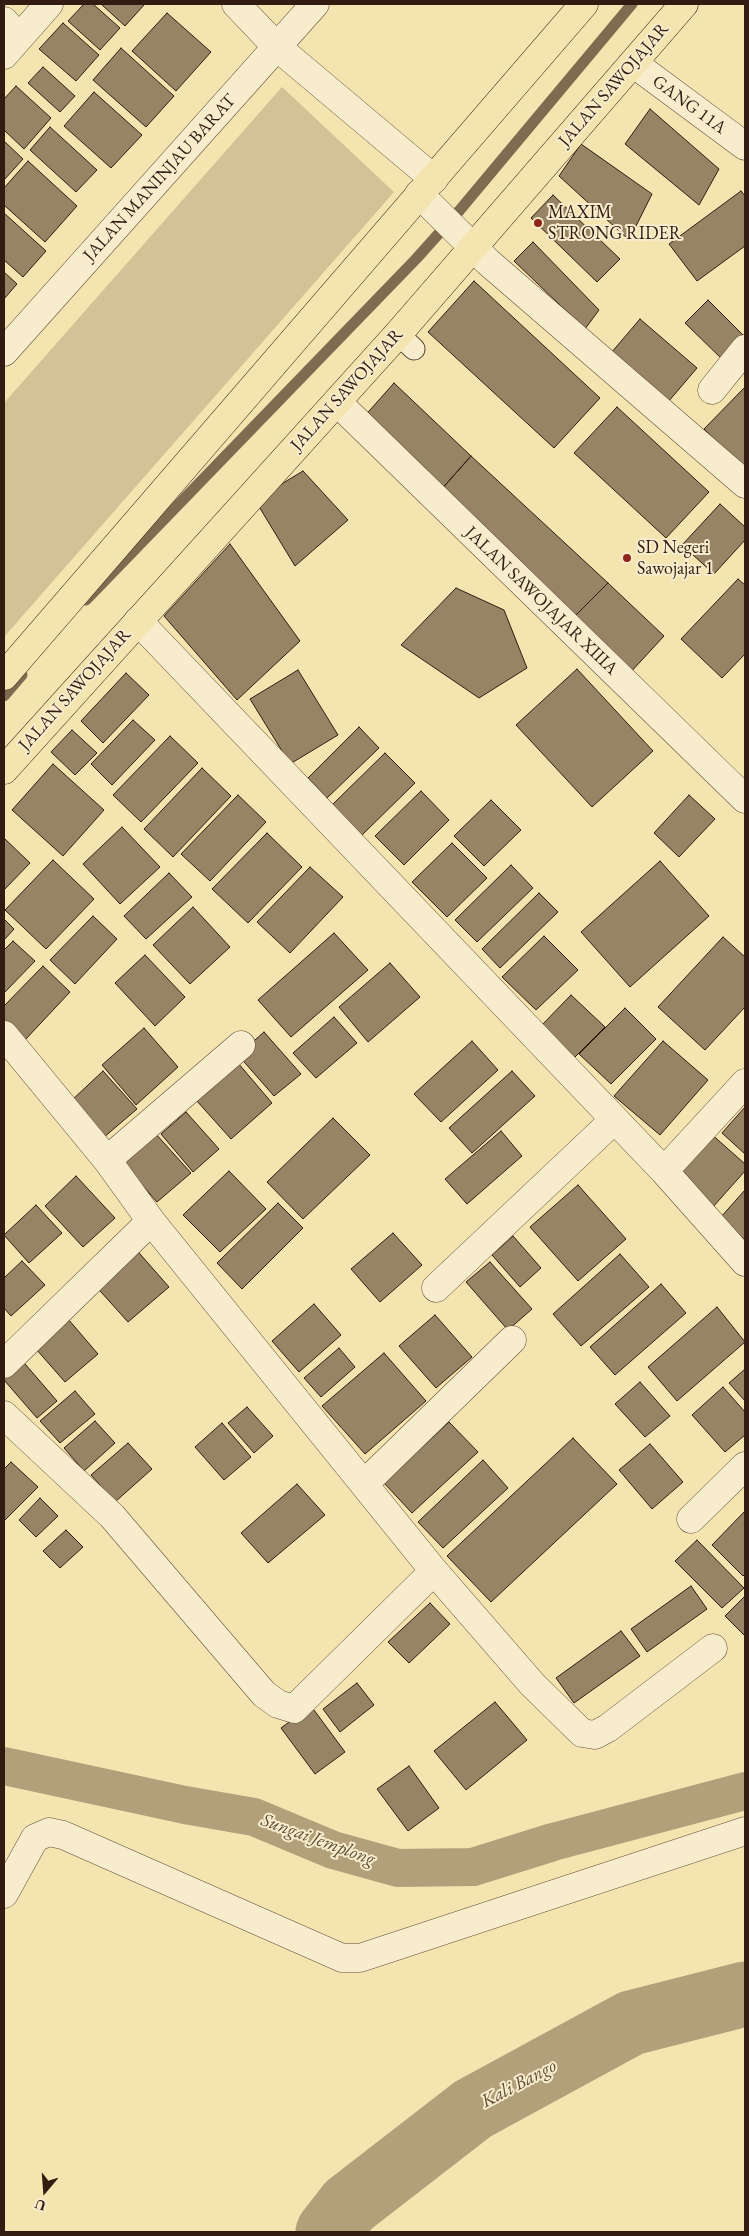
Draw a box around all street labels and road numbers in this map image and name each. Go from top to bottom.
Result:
street label: JALAN SAWOJAJAR [554,19,674,151]
street label: GANG 11A [648,71,730,139]
street label: JALAN MANINJAU BARAT [79,90,241,266]
street label: JALAN SAWOJAJAR [286,324,408,456]
street label: JALAN SAWOJAJAR XIIIA [460,522,622,680]
street label: JALAN SAWOJAJAR [14,624,136,756]

